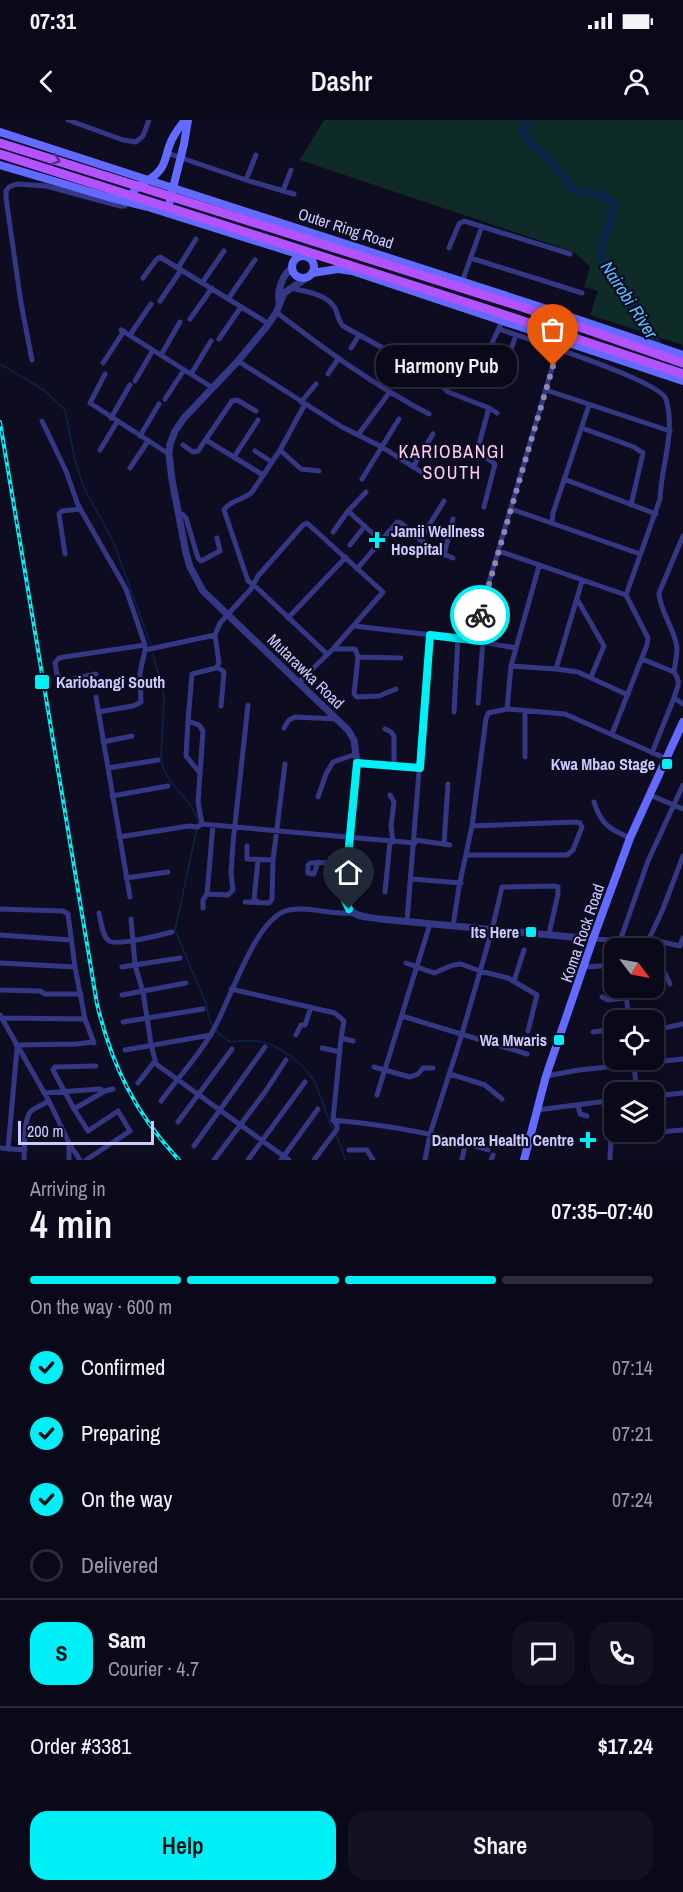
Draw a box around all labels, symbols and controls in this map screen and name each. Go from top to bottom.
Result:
text: 07:31 [30,6,76,36]
text: Dashr [311,63,372,99]
icon: back [30,65,63,98]
icon: person [620,65,653,98]
one-way arrow [50,153,61,166]
street label: Outer Ring Road [295,202,397,254]
water label: Nairobi River [595,256,664,344]
pin [527,304,578,366]
icon: bag [536,313,569,346]
callout: Harmony Pub [376,345,517,387]
text: Harmony Pub [394,352,499,379]
district label: KARIOBANGI SOUTH [399,439,505,485]
place label: Jamii Wellness Hospital [391,520,485,560]
marker: Jamii Wellness Hospital [368,531,386,549]
courier [450,585,510,645]
icon: bike [464,599,497,632]
street label: Mutarawka Road [263,629,349,713]
place label: Kariobangi South [56,671,165,693]
marker: Kariobangi South [33,673,51,691]
place label: Kwa Mbao Stage [551,753,655,775]
marker: Kwa Mbao Stage [660,757,674,771]
pin [323,847,374,909]
icon: home [332,856,365,889]
street label: Koma Rock Road [555,881,609,985]
place label: Its Here [471,921,519,943]
marker: Its Here [524,925,538,939]
north arrow [604,938,664,998]
map controls [604,938,664,1142]
button: locate [604,1010,664,1070]
place label: Wa Mwaris [480,1029,547,1051]
marker: Wa Mwaris [552,1033,566,1047]
button: layers [604,1082,664,1142]
scale bar [18,1118,154,1145]
text: 200 m [27,1120,63,1142]
place label: Dandora Health Centre [432,1129,574,1151]
marker: Dandora Health Centre [579,1131,597,1149]
text: Arriving in [30,1175,106,1202]
text: 07:35–07:40 [551,1196,653,1226]
text: 4 min [30,1198,112,1250]
text: On the way · 600 m [30,1293,172,1320]
icon: check [30,1351,63,1384]
text: Confirmed [81,1352,165,1382]
text: 07:14 [612,1354,653,1381]
icon: check [30,1417,63,1450]
text: Preparing [81,1418,160,1448]
text: 07:21 [612,1420,653,1447]
icon: check [30,1483,63,1516]
text: On the way [81,1484,172,1514]
text: 07:24 [612,1486,653,1513]
text: Delivered [81,1550,158,1580]
button: chat [512,1622,575,1685]
button: phone [590,1622,653,1685]
text: Sam [108,1625,146,1655]
text: S [55,1638,68,1668]
text: Courier · 4.7 [108,1655,199,1682]
text: Order #3381 [30,1731,131,1761]
text: $17.24 [598,1731,653,1761]
button: Help [30,1811,336,1880]
button: Share [348,1811,653,1880]

